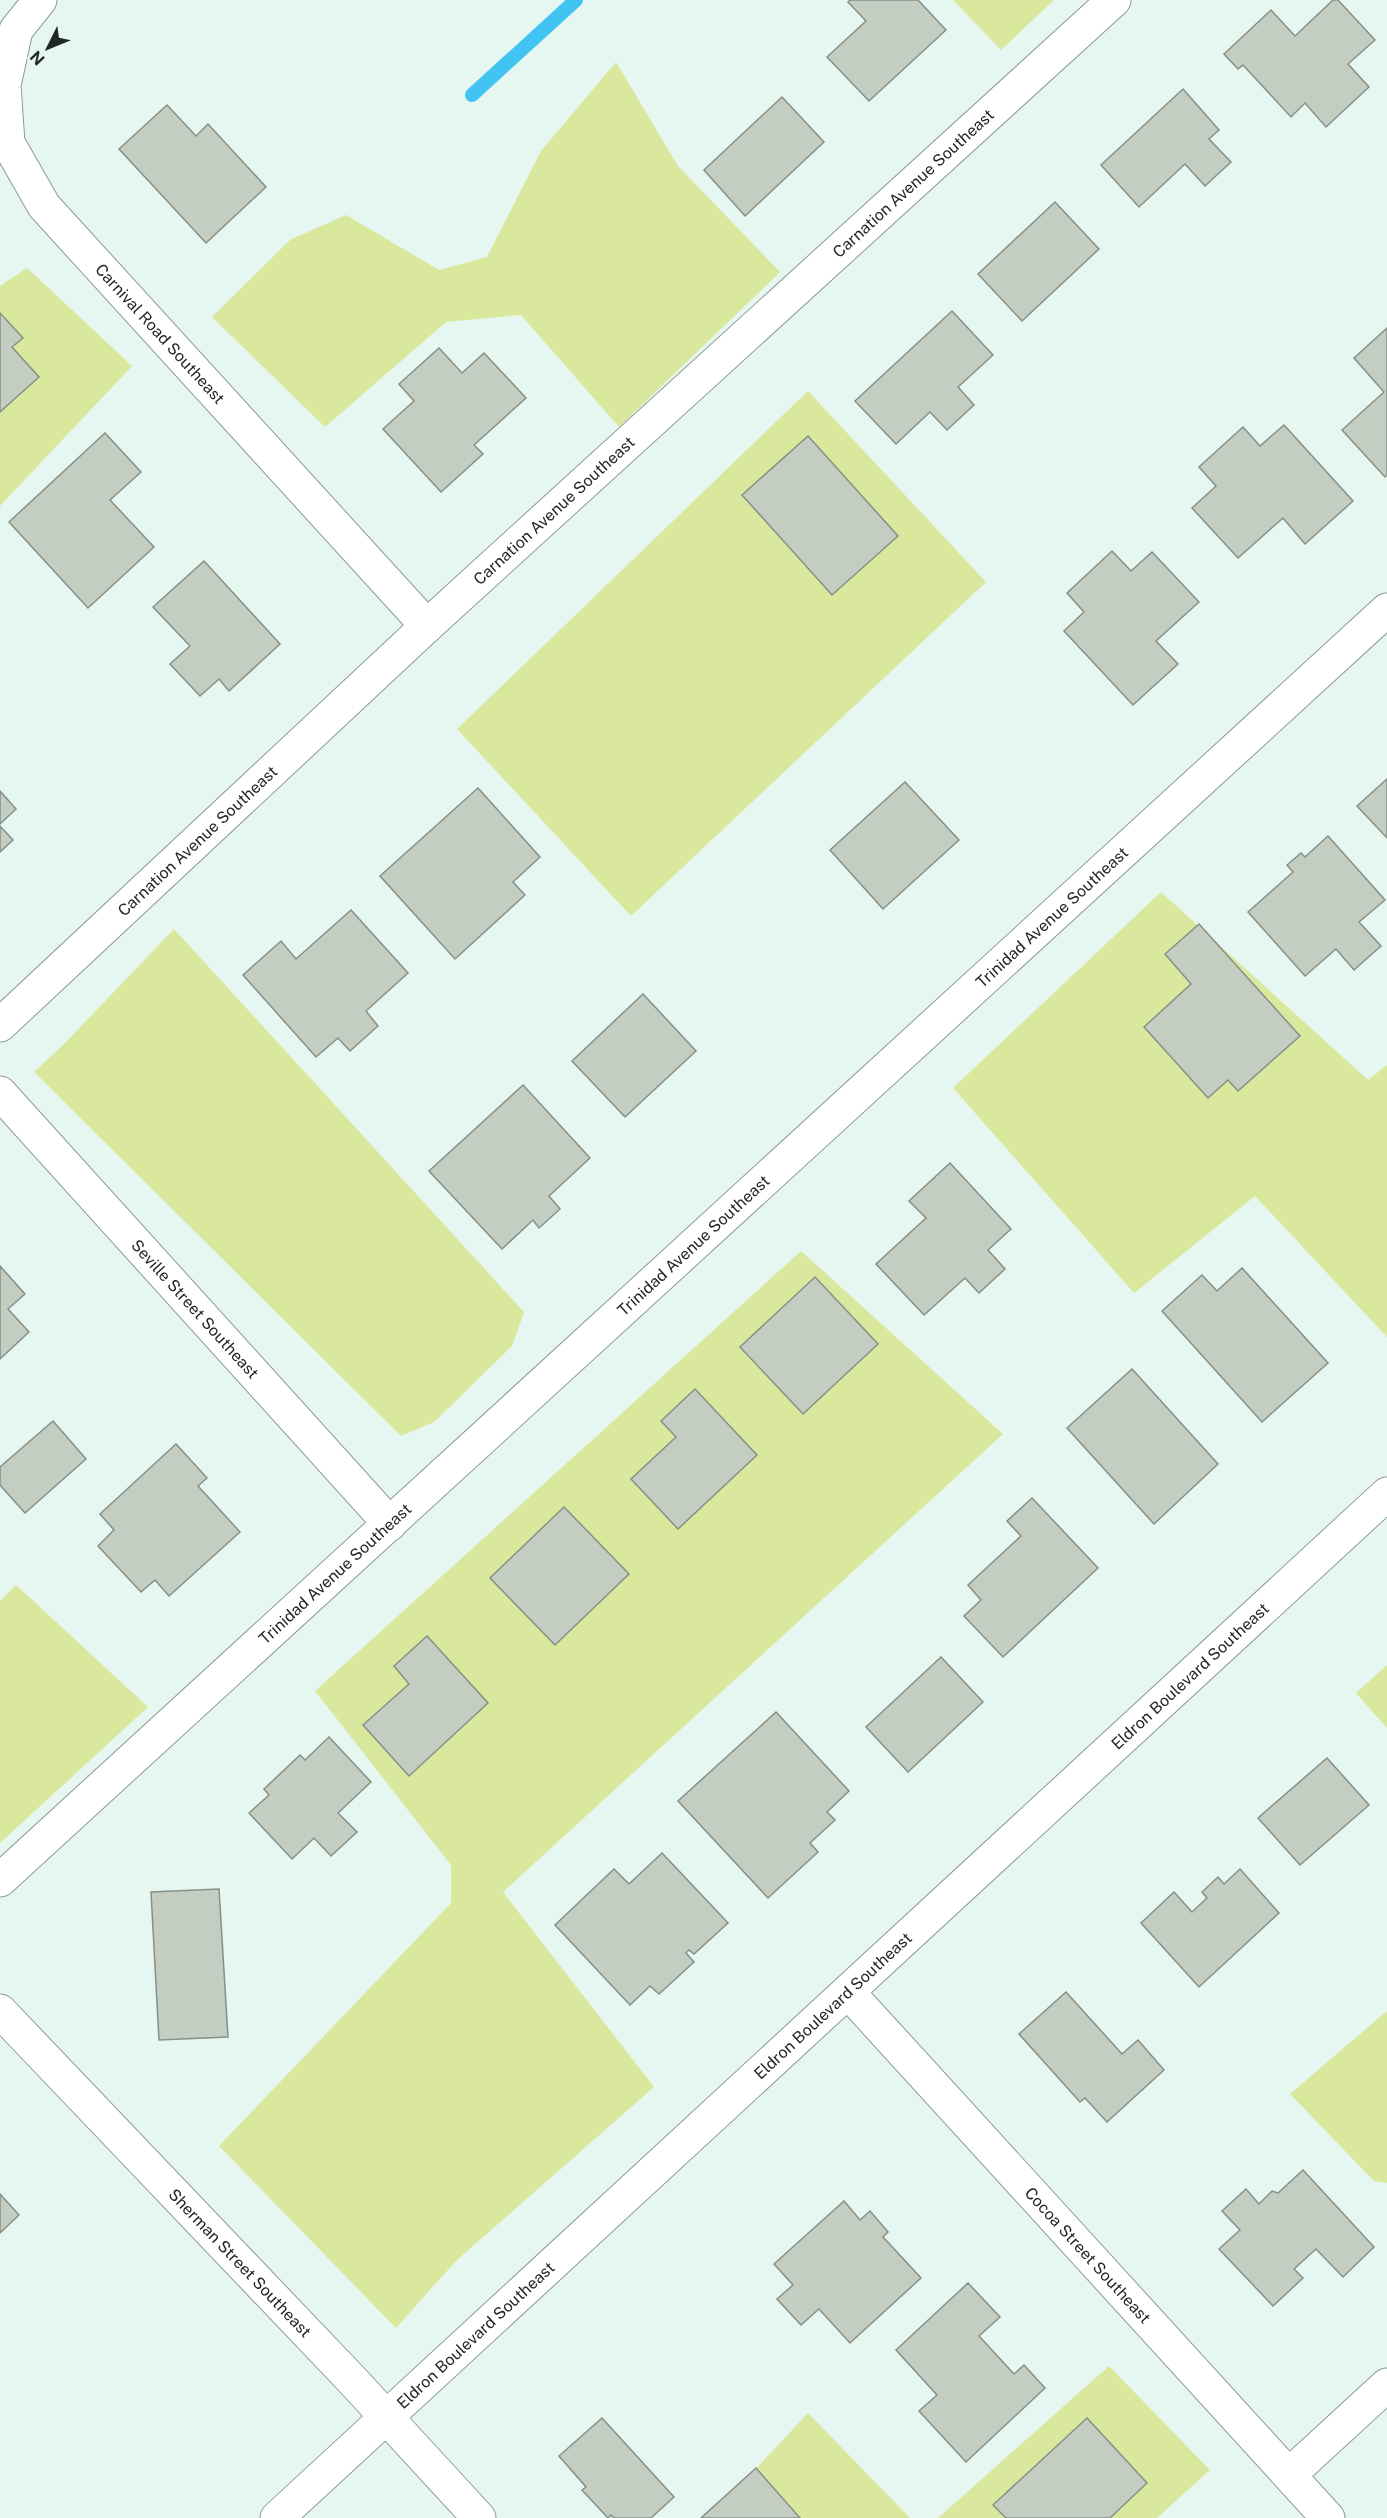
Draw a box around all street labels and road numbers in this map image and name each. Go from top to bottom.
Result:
street label: Carnation Avenue Southeast [829,105,998,262]
street label: Carnival Road Southeast [91,260,229,408]
street label: Carnation Avenue Southeast [470,433,639,589]
street label: Carnation Avenue Southeast [114,762,281,920]
street label: Trinidad Avenue Southeast [972,843,1132,992]
street label: Trinidad Avenue Southeast [614,1171,774,1320]
street label: Seville Street Southeast [127,1236,263,1383]
street label: Trinidad Avenue Southeast [255,1499,415,1648]
street label: Eldron Boulevard Southeast [1108,1599,1273,1754]
street label: Eldron Boulevard Southeast [750,1928,916,2083]
street label: Cocoa Street Southeast [1021,2183,1154,2327]
street label: Sherman Street Southeast [165,2185,315,2341]
street label: Eldron Boulevard Southeast [393,2258,558,2413]

